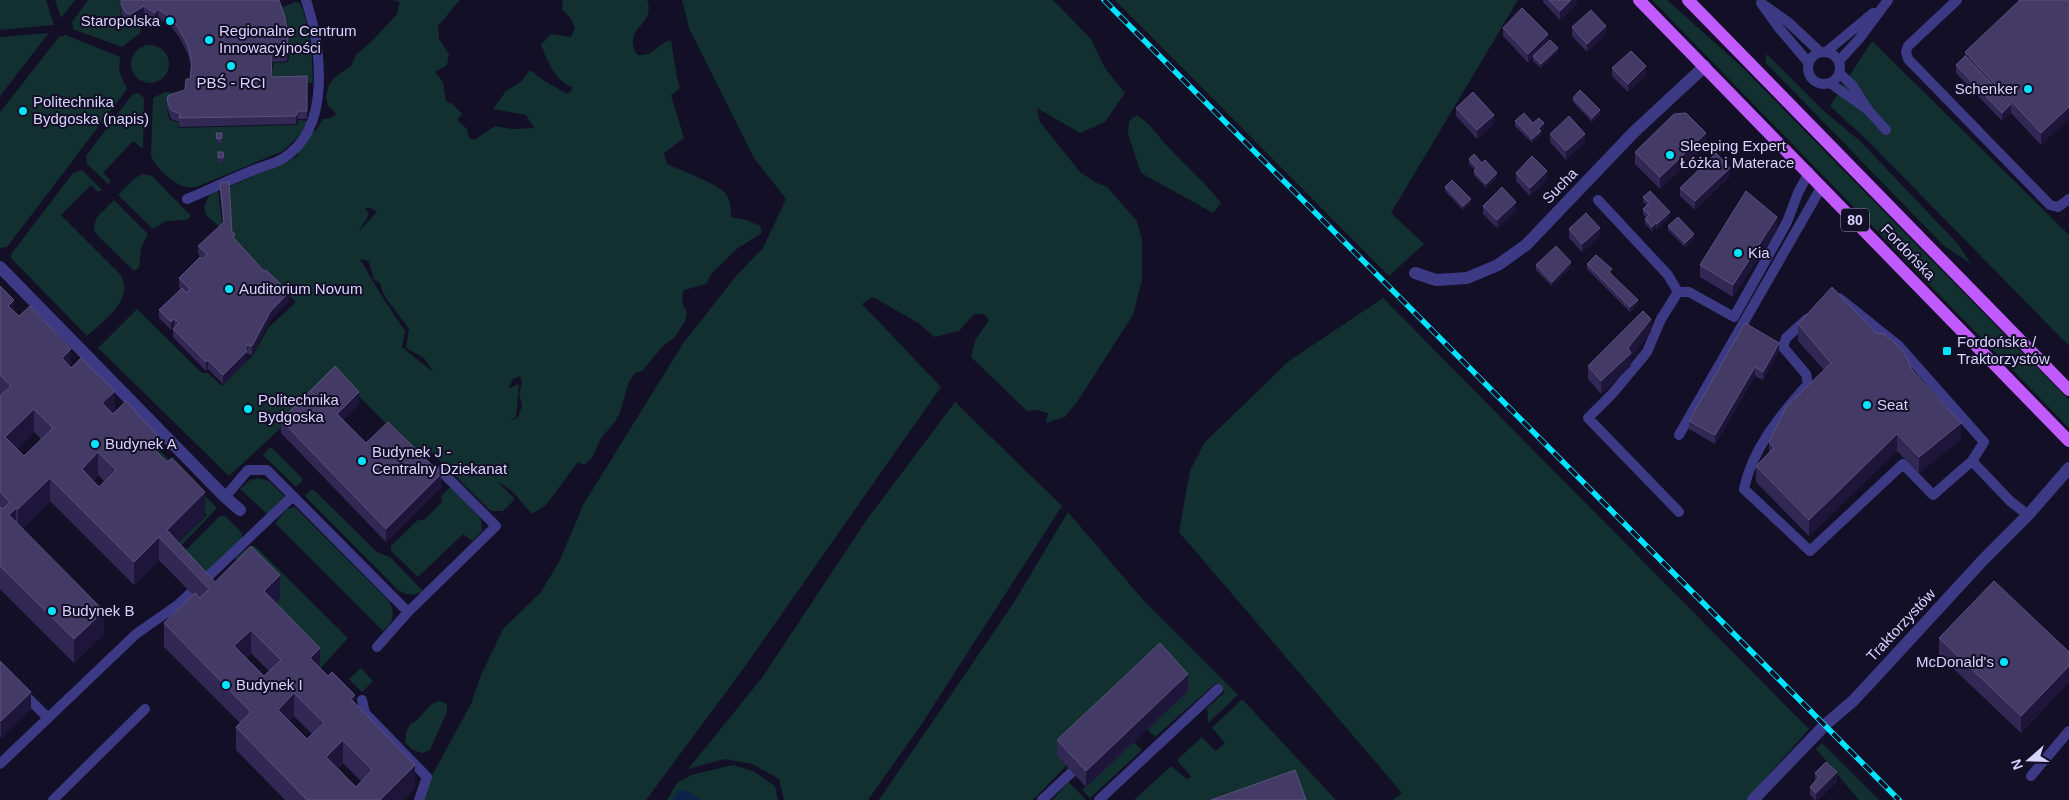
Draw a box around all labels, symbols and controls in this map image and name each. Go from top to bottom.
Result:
place label: Staropolska [81,12,161,29]
marker: Staropolska [164,15,176,27]
place label: Regionalne Centrum Innowacyjności [219,22,357,56]
marker: Regionalne Centrum Innowacyjności [203,34,215,46]
marker: PBŚ - RCI [225,60,237,72]
place label: PBŚ - RCI [196,74,266,91]
place label: Schenker [1955,80,2018,97]
marker: Schenker [2022,83,2034,95]
place label: Politechnika Bydgoska (napis) [33,93,149,127]
marker: Politechnika Bydgoska (napis) [17,105,29,117]
place label: Sleeping Expert Łóżka i Materace [1680,137,1794,171]
marker: Sleeping Expert Łóżka i Materace [1664,149,1676,161]
street label: Sucha [1539,164,1581,207]
road number: 80 [1841,208,1869,232]
street label: Fordońska [1878,220,1940,284]
place label: Kia [1748,244,1770,261]
marker: Kia [1732,247,1744,259]
place label: Auditorium Novum [239,280,362,297]
marker: Auditorium Novum [223,283,235,295]
place label: Fordońska / Traktorzystów [1957,333,2050,367]
marker: Fordońska / Traktorzystów [1941,345,1953,357]
place label: Politechnika Bydgoska [258,391,340,425]
place label: Seat [1877,396,1909,413]
marker: Seat [1861,399,1873,411]
marker: Politechnika Bydgoska [242,403,254,415]
place label: Budynek A [105,435,177,452]
marker: Budynek A [89,438,101,450]
place label: Budynek J - Centralny Dziekanat [372,443,508,477]
marker: Budynek J - Centralny Dziekanat [356,455,368,467]
street label: Traktorzystów [1863,585,1939,664]
place label: Budynek B [62,602,135,619]
marker: Budynek B [46,605,58,617]
place label: McDonald's [1916,653,1994,670]
marker: McDonald's [1998,656,2010,668]
place label: Budynek I [236,676,303,693]
marker: Budynek I [220,679,232,691]
north arrow [2004,735,2054,785]
text: N [2008,757,2026,772]

